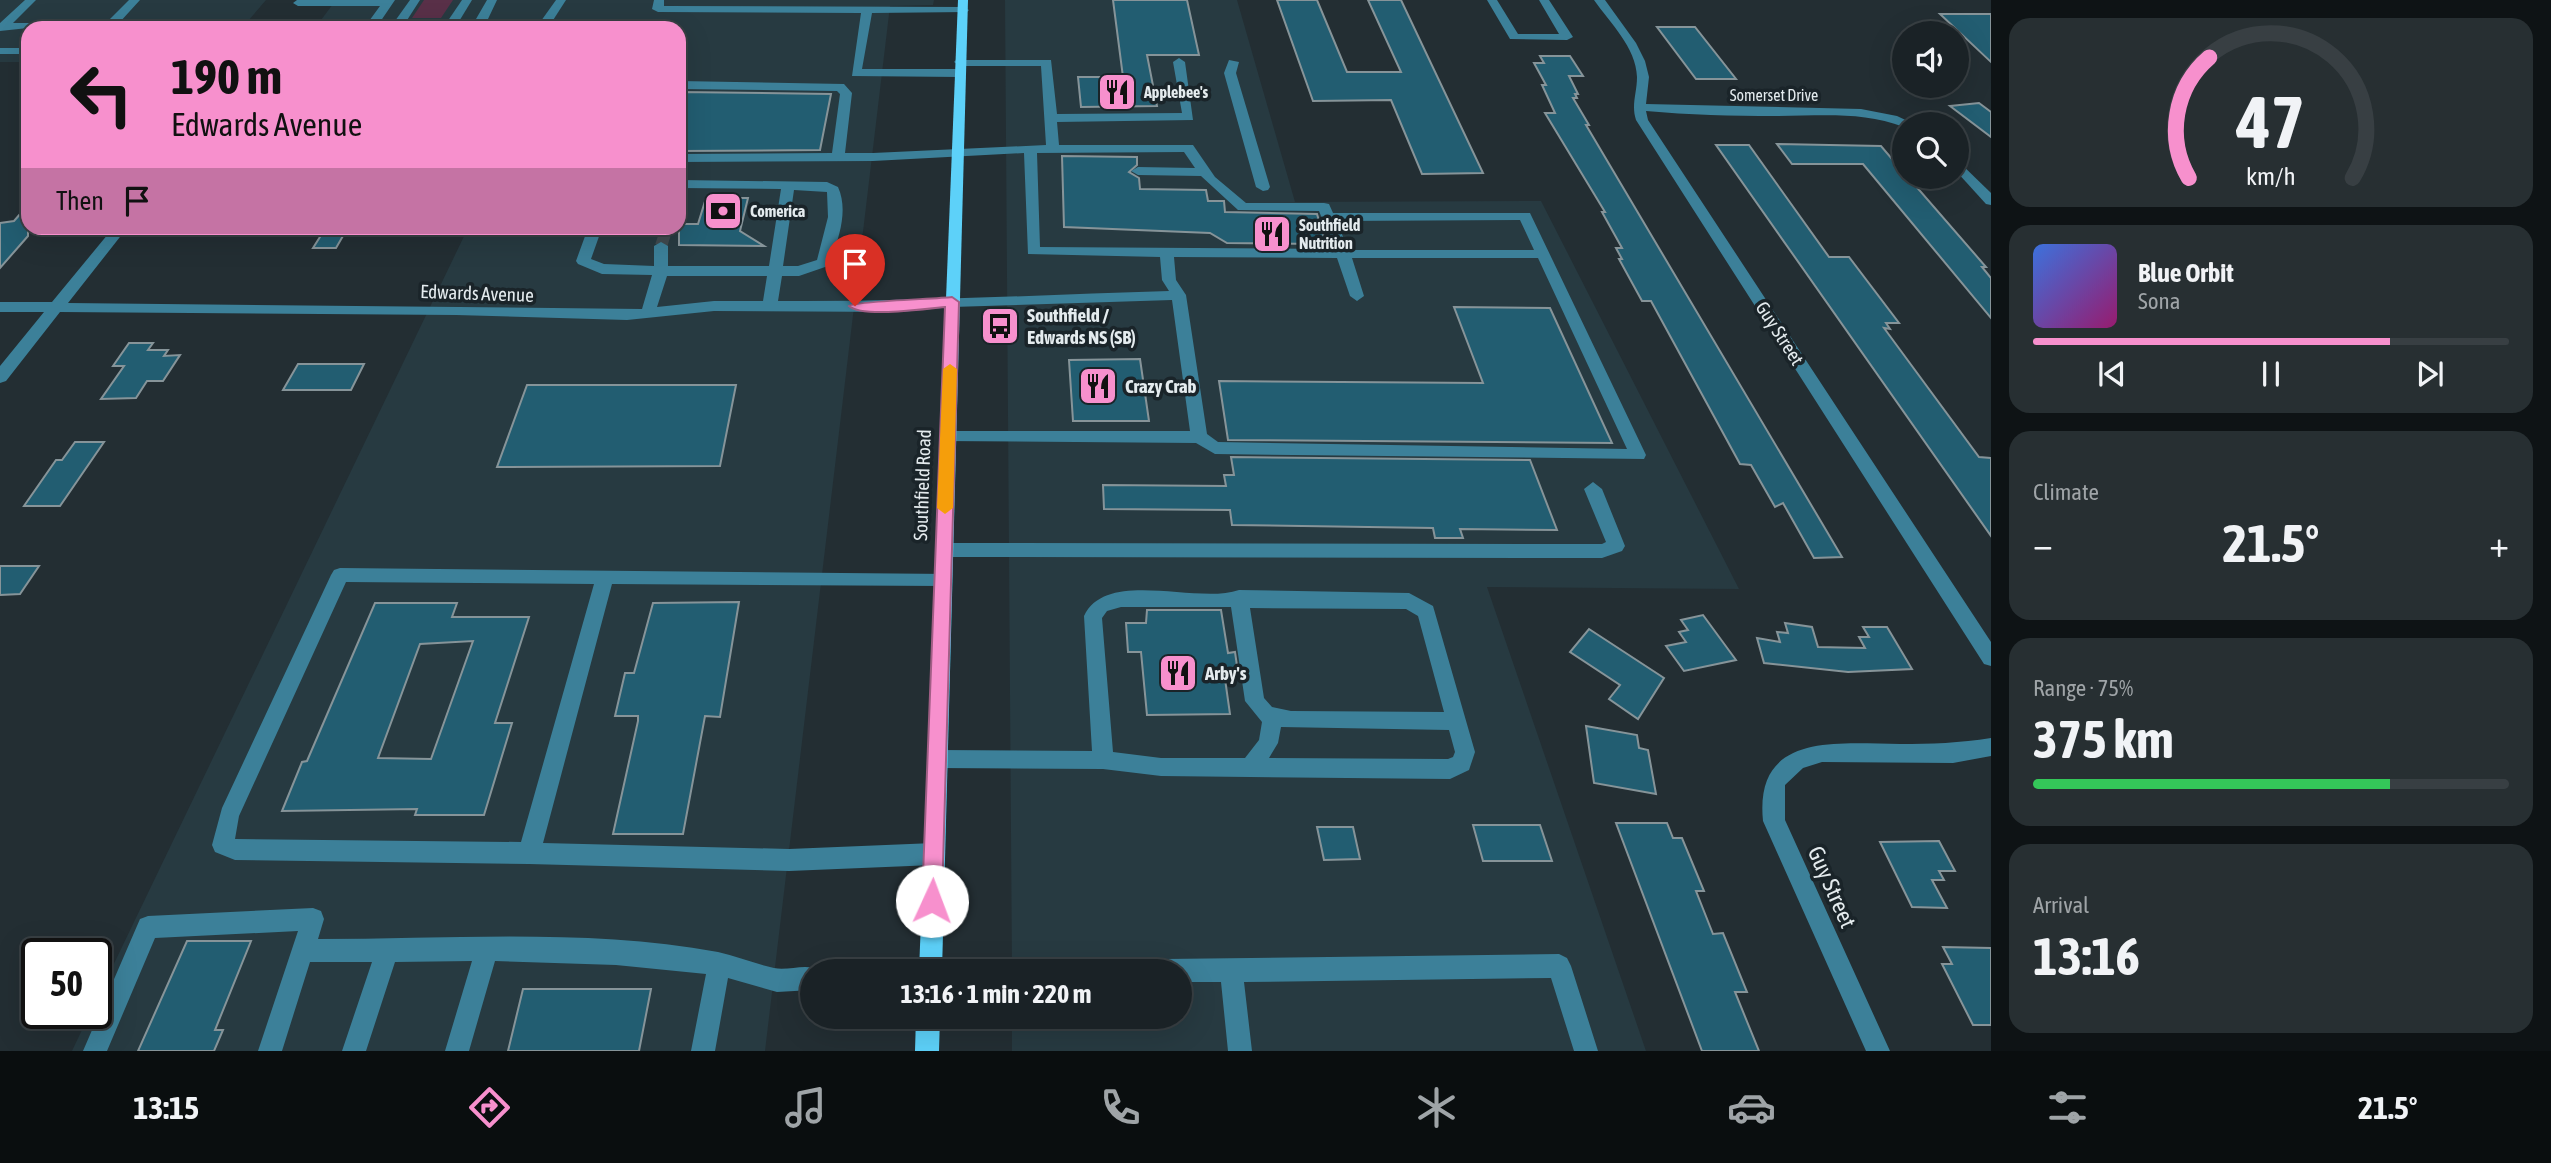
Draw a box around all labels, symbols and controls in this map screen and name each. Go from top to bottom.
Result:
map controls [1892,21,1969,189]
button: sound [1892,21,1969,98]
text: 190 m [171,48,282,104]
icon: left [56,49,147,140]
restaurant icon: Applebee's [1096,71,1138,113]
text: 47 [2236,81,2305,164]
place label: Applebee's [1143,83,1209,101]
street label: Somerset Drive [1730,86,1818,104]
text: Edwards Avenue [171,106,362,143]
button: search [1892,112,1969,189]
text: km/h [2246,162,2296,190]
icon: arrive [118,182,156,220]
text: Then [56,186,104,216]
bank icon: Comerica [702,190,744,232]
place label: Comerica [750,202,805,220]
restaurant icon: Southfield Nutrition [1251,213,1293,255]
place label: Southfield Nutrition [1299,216,1361,252]
pin [825,234,885,306]
icon: arrive [836,245,874,283]
text: Blue Orbit [2138,258,2234,288]
street label: Edwards Avenue [420,280,534,306]
text: Sona [2138,288,2180,314]
street label: Guy Street [1751,297,1809,369]
place label: Southfield / Edwards NS (SB) [1027,304,1136,348]
bus stop icon: Southfield / Edwards NS (SB) [979,305,1021,347]
icon: previous [2093,355,2131,393]
icon: pause [2252,355,2290,393]
icon: next [2411,355,2449,393]
restaurant icon: Crazy Crab [1077,365,1119,407]
place label: Crazy Crab [1125,375,1197,397]
street label: Southfield Road [909,429,935,541]
text: Climate [2033,479,2099,505]
text: 21.5° [2223,513,2319,573]
text: − [2033,522,2053,565]
text: + [2489,522,2509,565]
restaurant icon: Arby's [1157,652,1199,694]
place label: Arby's [1204,662,1247,684]
text: Range · 75% [2033,675,2133,701]
text: 375 km [2033,709,2174,769]
street label: Guy Street [1803,842,1861,932]
position arrow [895,864,969,938]
text: Arrival [2033,892,2089,918]
text: 13:16 [2033,926,2140,986]
speed limit sign: 50 [21,938,112,1029]
text: 13:16 · 1 min · 220 m [901,979,1091,1009]
icon: directions [465,1083,514,1132]
icon: music [781,1083,830,1132]
icon: phone [1096,1083,1145,1132]
icon: climate [1412,1083,1461,1132]
icon: car [1727,1083,1776,1132]
icon: filters [2043,1083,2092,1132]
text: 13:15 [133,1089,199,1126]
text: 21.5° [2358,1089,2418,1126]

